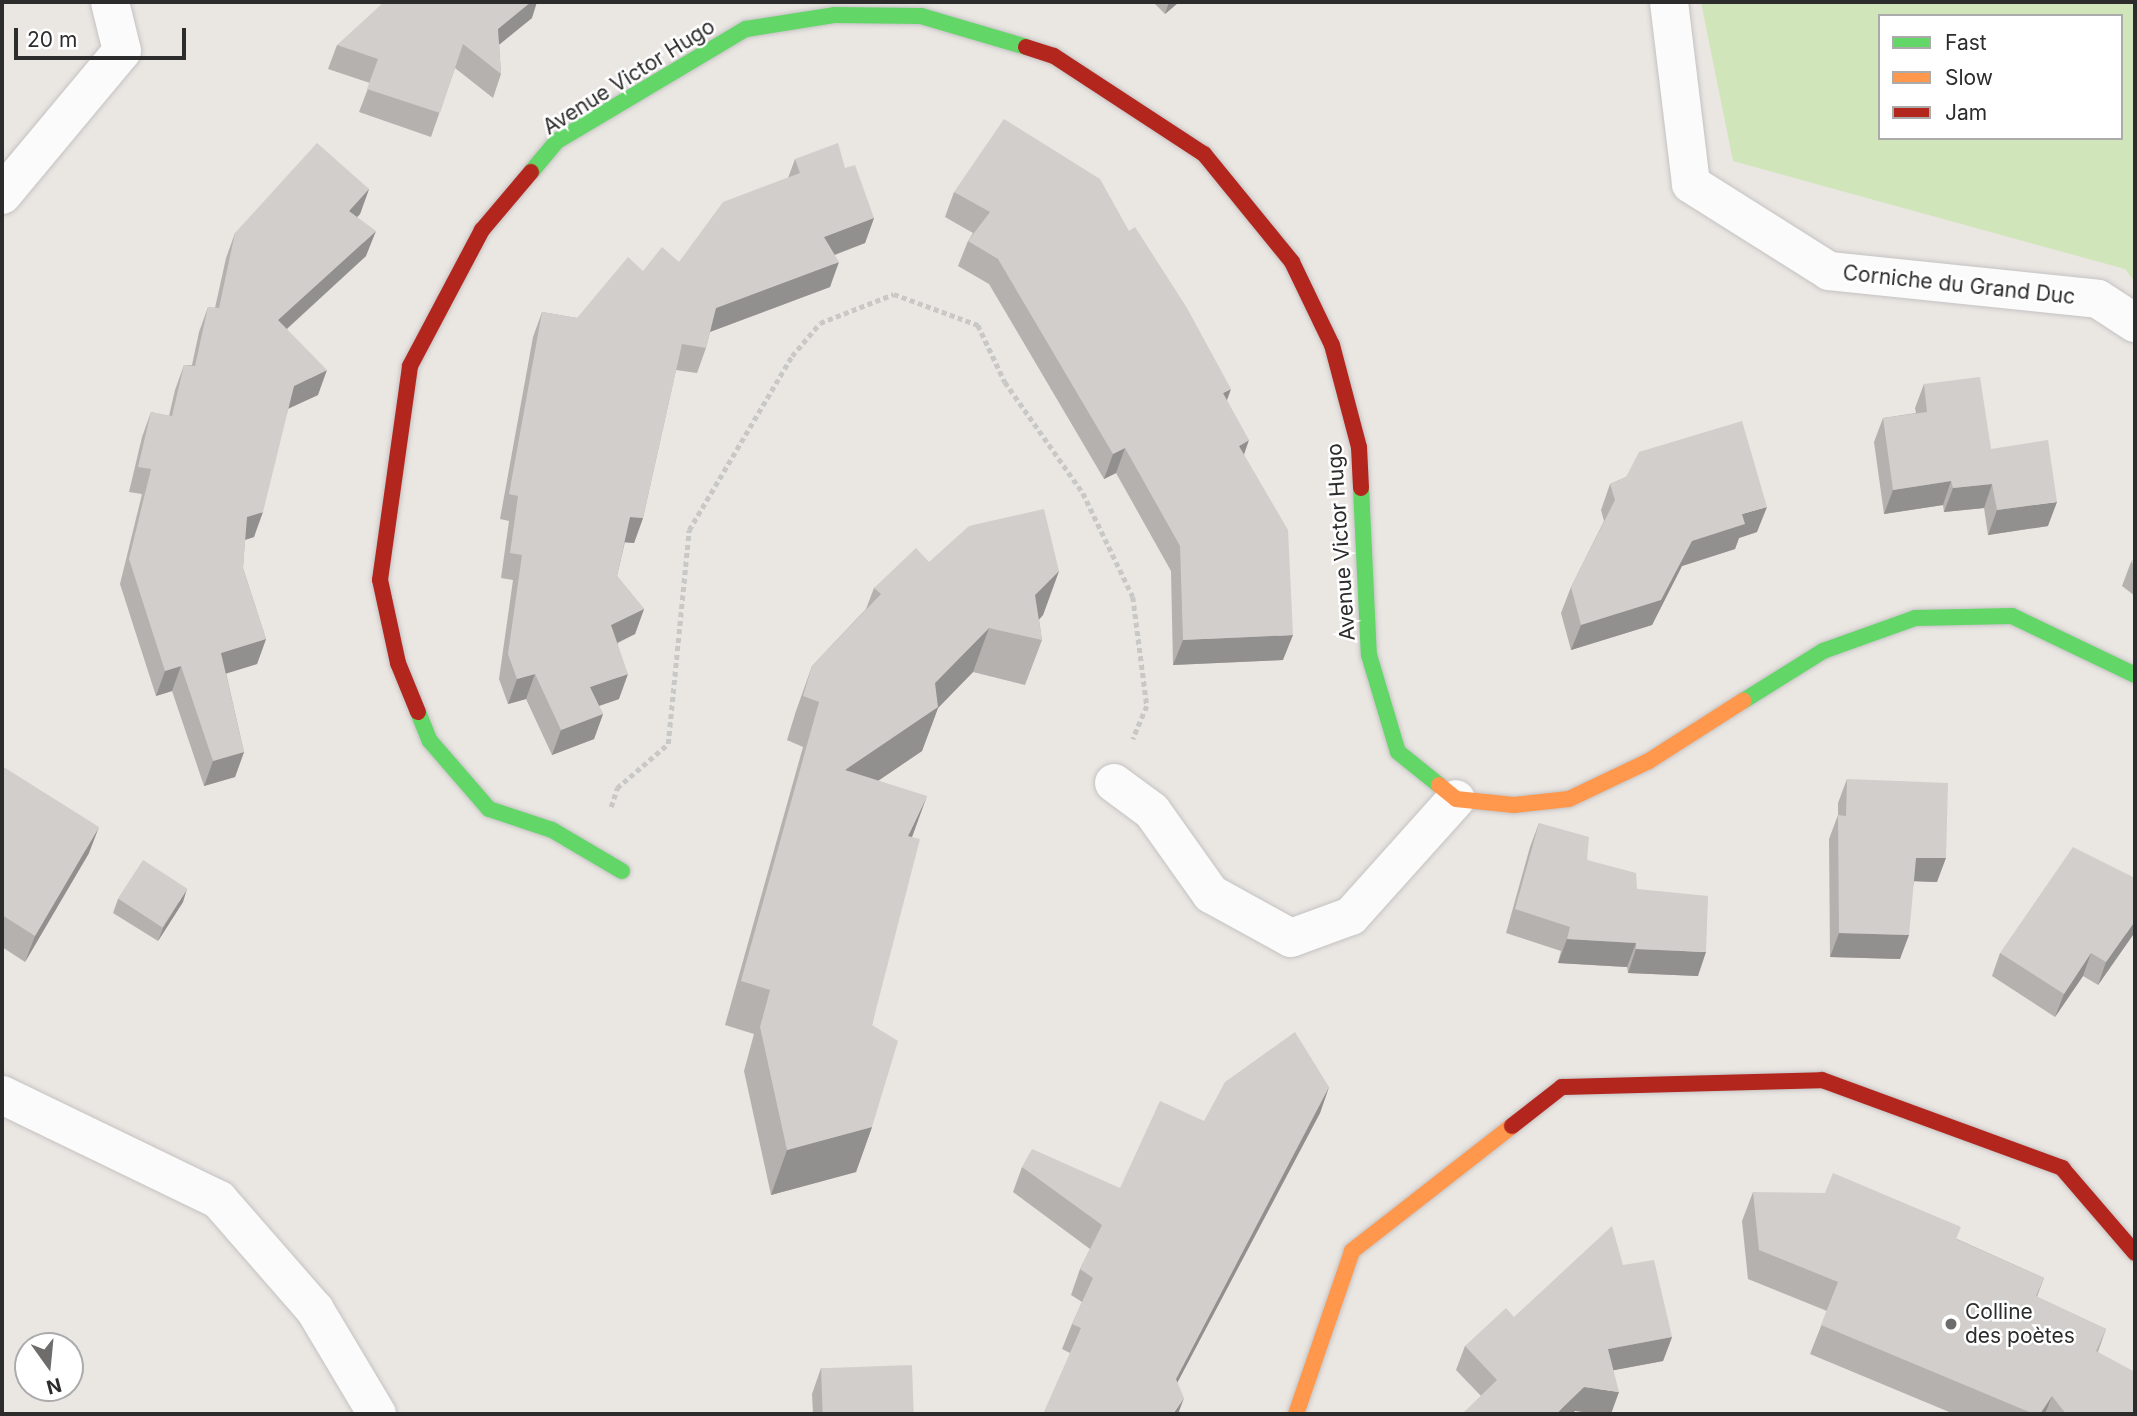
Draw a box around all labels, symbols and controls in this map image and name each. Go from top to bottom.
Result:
scale bar [18,14,189,58]
street label: Avenue Victor Hugo [538,14,720,140]
legend [1878,14,2123,140]
text: 20 m [27,27,77,52]
text: Fast [1945,30,1987,55]
text: Slow [1945,65,1993,90]
text: Jam [1945,100,1987,125]
street label: Corniche du Grand Duc [1842,260,2076,310]
street label: Avenue Victor Hugo [1322,442,1360,642]
place label: Colline des poètes [1965,1299,2075,1349]
marker: Colline des poètes [1943,1316,1959,1332]
north arrow [14,1332,84,1402]
text: N [44,1373,64,1399]

